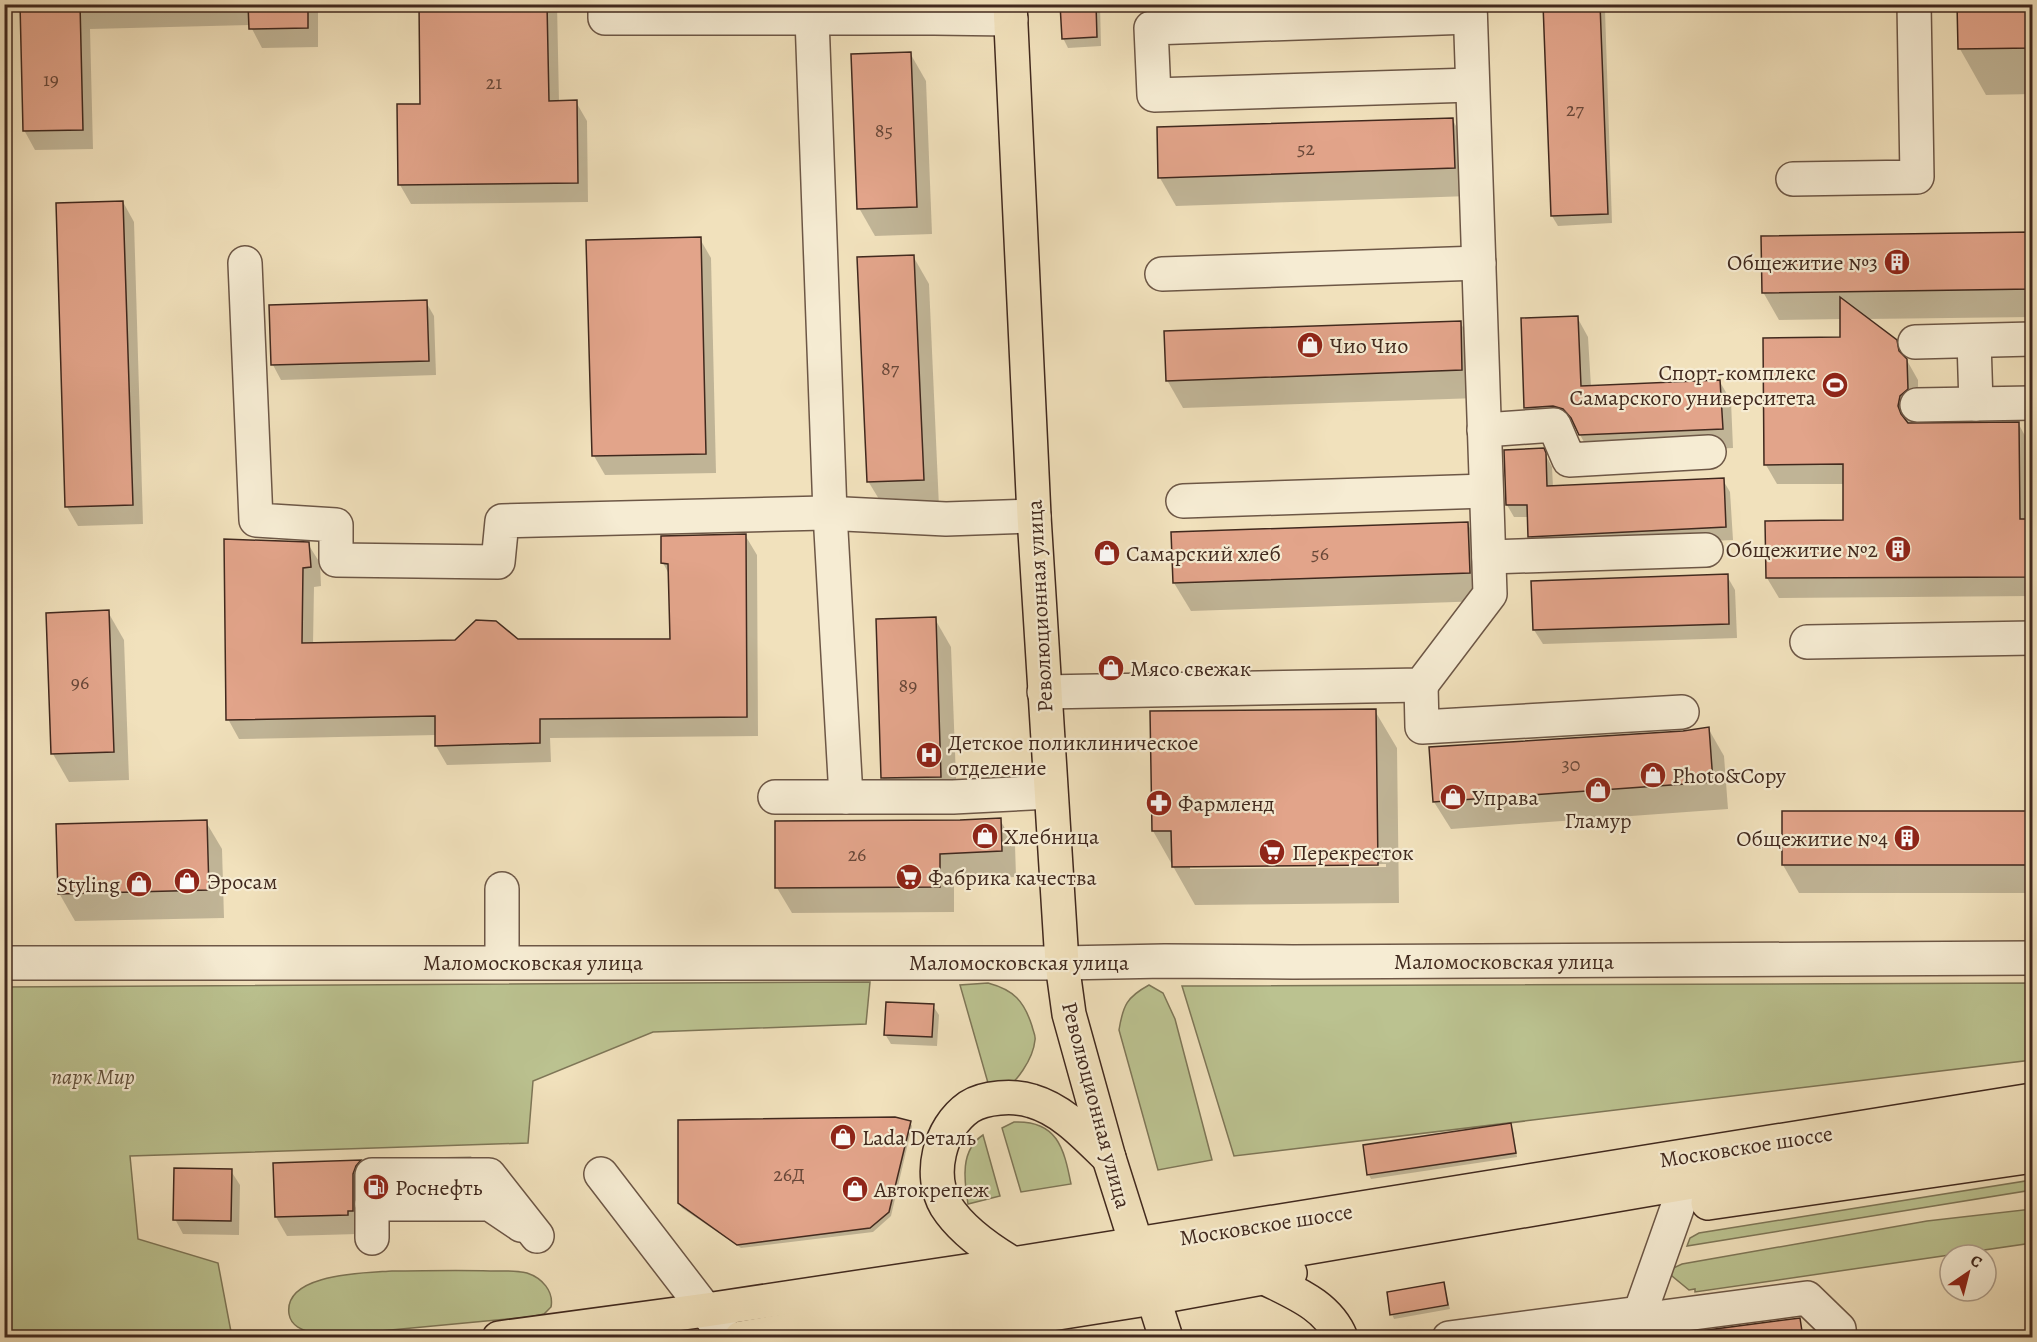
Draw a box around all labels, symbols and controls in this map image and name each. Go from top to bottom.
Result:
house number: 19 [43,66,59,93]
house number: 21 [486,69,502,96]
house number: 27 [1566,96,1585,123]
house number: 85 [875,117,893,144]
house number: 52 [1297,135,1316,162]
building icon: Общежитие №3 [1882,247,1912,277]
place label: Общежитие №3 [1727,248,1878,278]
shop icon: Чио Чио [1295,330,1325,360]
place label: Чио Чио [1330,331,1408,361]
house number: 87 [881,355,900,382]
place label: Спорт-комплекс Самарского университета [1569,358,1817,413]
sports icon: Спорт-комплекс Самарского университета [1820,370,1850,400]
street label: Революционная улица [1019,498,1061,713]
building icon: Общежитие №2 [1883,534,1913,564]
place label: Общежитие №2 [1726,535,1878,565]
shop icon: Самарский хлеб [1092,538,1122,568]
place label: Самарский хлеб [1126,539,1281,569]
house number: 56 [1311,540,1329,567]
shop icon: Мясо свежак [1096,653,1126,683]
place label: Мясо свежак [1130,654,1251,684]
house number: 96 [71,669,89,696]
house number: 89 [899,672,917,699]
place label: Детское поликлиническое отделение [948,728,1199,783]
hospital icon: Детское поликлиническое отделение [914,740,944,770]
house number: 30 [1562,751,1580,778]
shop icon: Photo&Copy [1638,760,1668,790]
place label: Photo&Copy [1672,761,1786,791]
shop icon: Гламур [1583,775,1613,805]
shop icon: Управа [1438,782,1468,812]
place label: Управа [1472,783,1539,813]
pharmacy icon: Фармленд [1144,788,1174,818]
place label: Фармленд [1178,789,1275,819]
place label: Гламур [1564,806,1632,836]
shop icon: Хлебница [970,821,1000,851]
place label: Хлебница [1004,822,1100,852]
building icon: Общежитие №4 [1892,823,1922,853]
place label: Общежитие №4 [1736,824,1888,854]
supermarket icon: Перекресток [1257,837,1287,867]
place label: Перекресток [1292,838,1414,868]
house number: 26 [848,841,866,868]
supermarket icon: Фабрика качества [894,862,924,892]
place label: Фабрика качества [928,863,1098,893]
shop icon: Эросам [172,866,202,896]
place label: Эросам [207,867,277,897]
shop icon: Styling [124,869,154,899]
place label: Styling [57,870,120,900]
street label: Маломосковская улица [1394,947,1615,977]
street label: Маломосковская улица [423,948,644,978]
street label: Маломосковская улица [909,948,1130,978]
street label: Революционная улица [1054,999,1138,1213]
park label: парк Мир [51,1062,135,1092]
street label: Московское шоссе [1657,1118,1835,1175]
shop icon: Lada Dеталь [828,1122,858,1152]
place label: Lada Dеталь [862,1123,976,1153]
house number: 26Д [773,1161,805,1188]
fuel station icon: Роснефть [361,1172,391,1202]
place label: Роснефть [395,1173,483,1203]
shop icon: Автокрепеж [840,1174,870,1204]
place label: Автокрепеж [873,1175,990,1205]
street label: Московское шоссе [1177,1196,1355,1253]
north arrow [1938,1243,1998,1303]
text: С [1966,1250,1986,1273]

